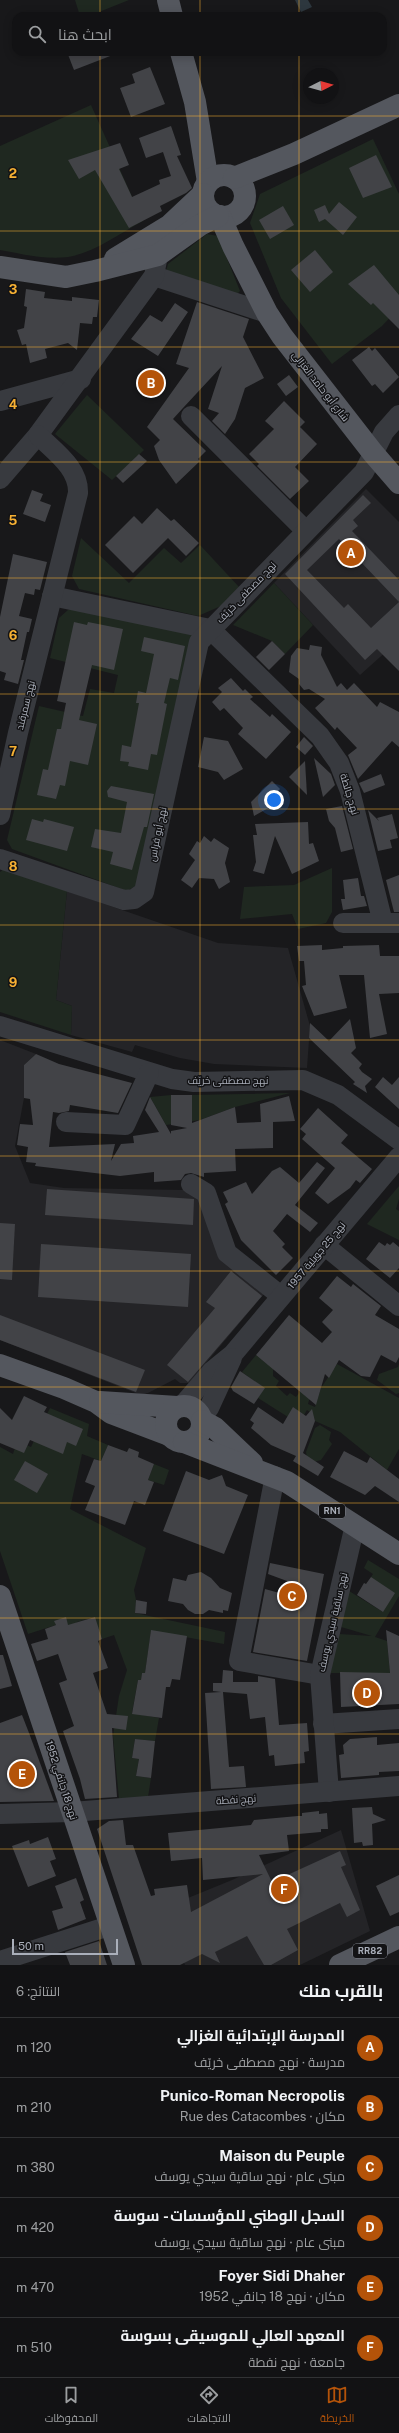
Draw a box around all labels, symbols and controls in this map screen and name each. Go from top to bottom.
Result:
search box [12,12,387,56]
icon: search [26,23,48,45]
text: ابحث هنا [58,26,112,43]
north arrow [303,68,339,104]
text: 2 [9,166,17,181]
text: 3 [9,282,18,297]
street label: شارع أبو حامد الغزالي [288,349,352,425]
pin: B [138,368,164,398]
text: 4 [9,397,18,412]
text: 5 [9,513,18,528]
pin: A [338,538,364,568]
street label: نهج مصطفى خريّف [214,559,279,626]
text: 6 [9,628,18,643]
street label: نهج سمرقند [13,679,38,731]
text: 7 [9,744,17,759]
street label: نهج جالطة [337,772,362,816]
your location [264,790,284,810]
street label: نهج أبو فراس [145,806,170,863]
text: 8 [9,859,18,874]
text: 9 [9,975,17,990]
street label: نهج مصطفى خريّف [188,1074,268,1087]
street label: نهج 25 جويلية 1957 [284,1219,348,1292]
road number: RN1 [319,1504,345,1518]
street label: نهج ساقية سيدي يوسف [315,1571,351,1673]
pin: C [279,1581,305,1611]
pin: D [354,1678,380,1708]
street label: نهج 18 جانفي 1952 [42,1739,80,1822]
pin: E [9,1759,35,1789]
street label: نهج نفطة [215,1792,257,1807]
pin: F [271,1874,297,1904]
scale bar [12,1937,118,1956]
text: 50 m [18,1940,44,1952]
road number: RR82 [353,1944,387,1958]
text: بالقرب منك [299,1981,383,2001]
text: النتائج: 6 [16,1984,60,1999]
text: المدرسة الإبتدائية الغزالي [177,2027,345,2044]
text: 120 m [16,2040,51,2055]
text: A [365,2040,375,2055]
text: مدرسة · نهج مصطفى خريّف [194,2055,345,2070]
text: Punico-Roman Necropolis [160,2087,345,2104]
text: 210 m [16,2100,51,2115]
text: B [366,2100,374,2115]
text: مكان · Rue des Catacombes [180,2109,345,2124]
text: Maison du Peuple [219,2147,345,2164]
text: 380 m [16,2160,55,2175]
text: C [365,2160,375,2175]
text: مبنى عام · نهج ساقية سيدي يوسف [154,2169,345,2184]
text: السجل الوطني للمؤسسات - سوسة [114,2207,345,2224]
text: 420 m [16,2220,54,2235]
text: D [365,2220,375,2235]
text: مبنى عام · نهج ساقية سيدي يوسف [154,2235,345,2250]
text: Foyer Sidi Dhaher [218,2267,345,2284]
text: 470 m [16,2280,54,2295]
text: E [366,2280,374,2295]
text: مكان · نهج 18 جانفي 1952 [199,2289,345,2304]
text: المعهد العالي للموسيقى بسوسة [121,2327,345,2344]
text: 510 m [16,2340,52,2355]
text: F [366,2340,374,2355]
text: جامعة · نهج نفطة [248,2355,345,2370]
tab: المحفوظات [45,2384,98,2428]
tab: الاتجاهات [187,2384,231,2428]
tab: الخريطة [320,2384,354,2428]

